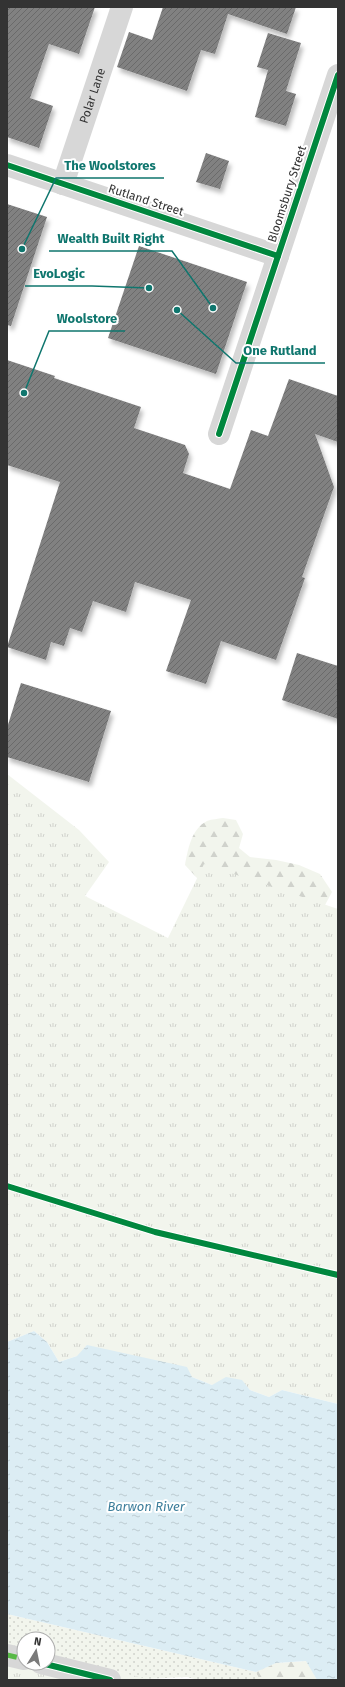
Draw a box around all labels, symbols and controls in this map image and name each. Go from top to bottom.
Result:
street label: Polar Lane [77,66,108,125]
street label: Bloomsbury Street [265,143,309,244]
callout: The Woolstores [56,153,164,178]
text: The Woolstores [64,158,157,173]
street label: Rutland Street [107,181,186,219]
callout: Wealth Built Right [49,226,172,251]
text: Wealth Built Right [58,231,165,246]
callout: EvoLogic [25,261,92,286]
text: EvoLogic [33,266,86,281]
callout: Woolstore [49,306,125,331]
text: Woolstore [57,311,117,326]
callout: One Rutland [236,338,325,363]
text: One Rutland [243,343,317,358]
water label: Barwon River [107,1499,186,1514]
north arrow [16,1631,56,1671]
text: N [33,1635,42,1649]

